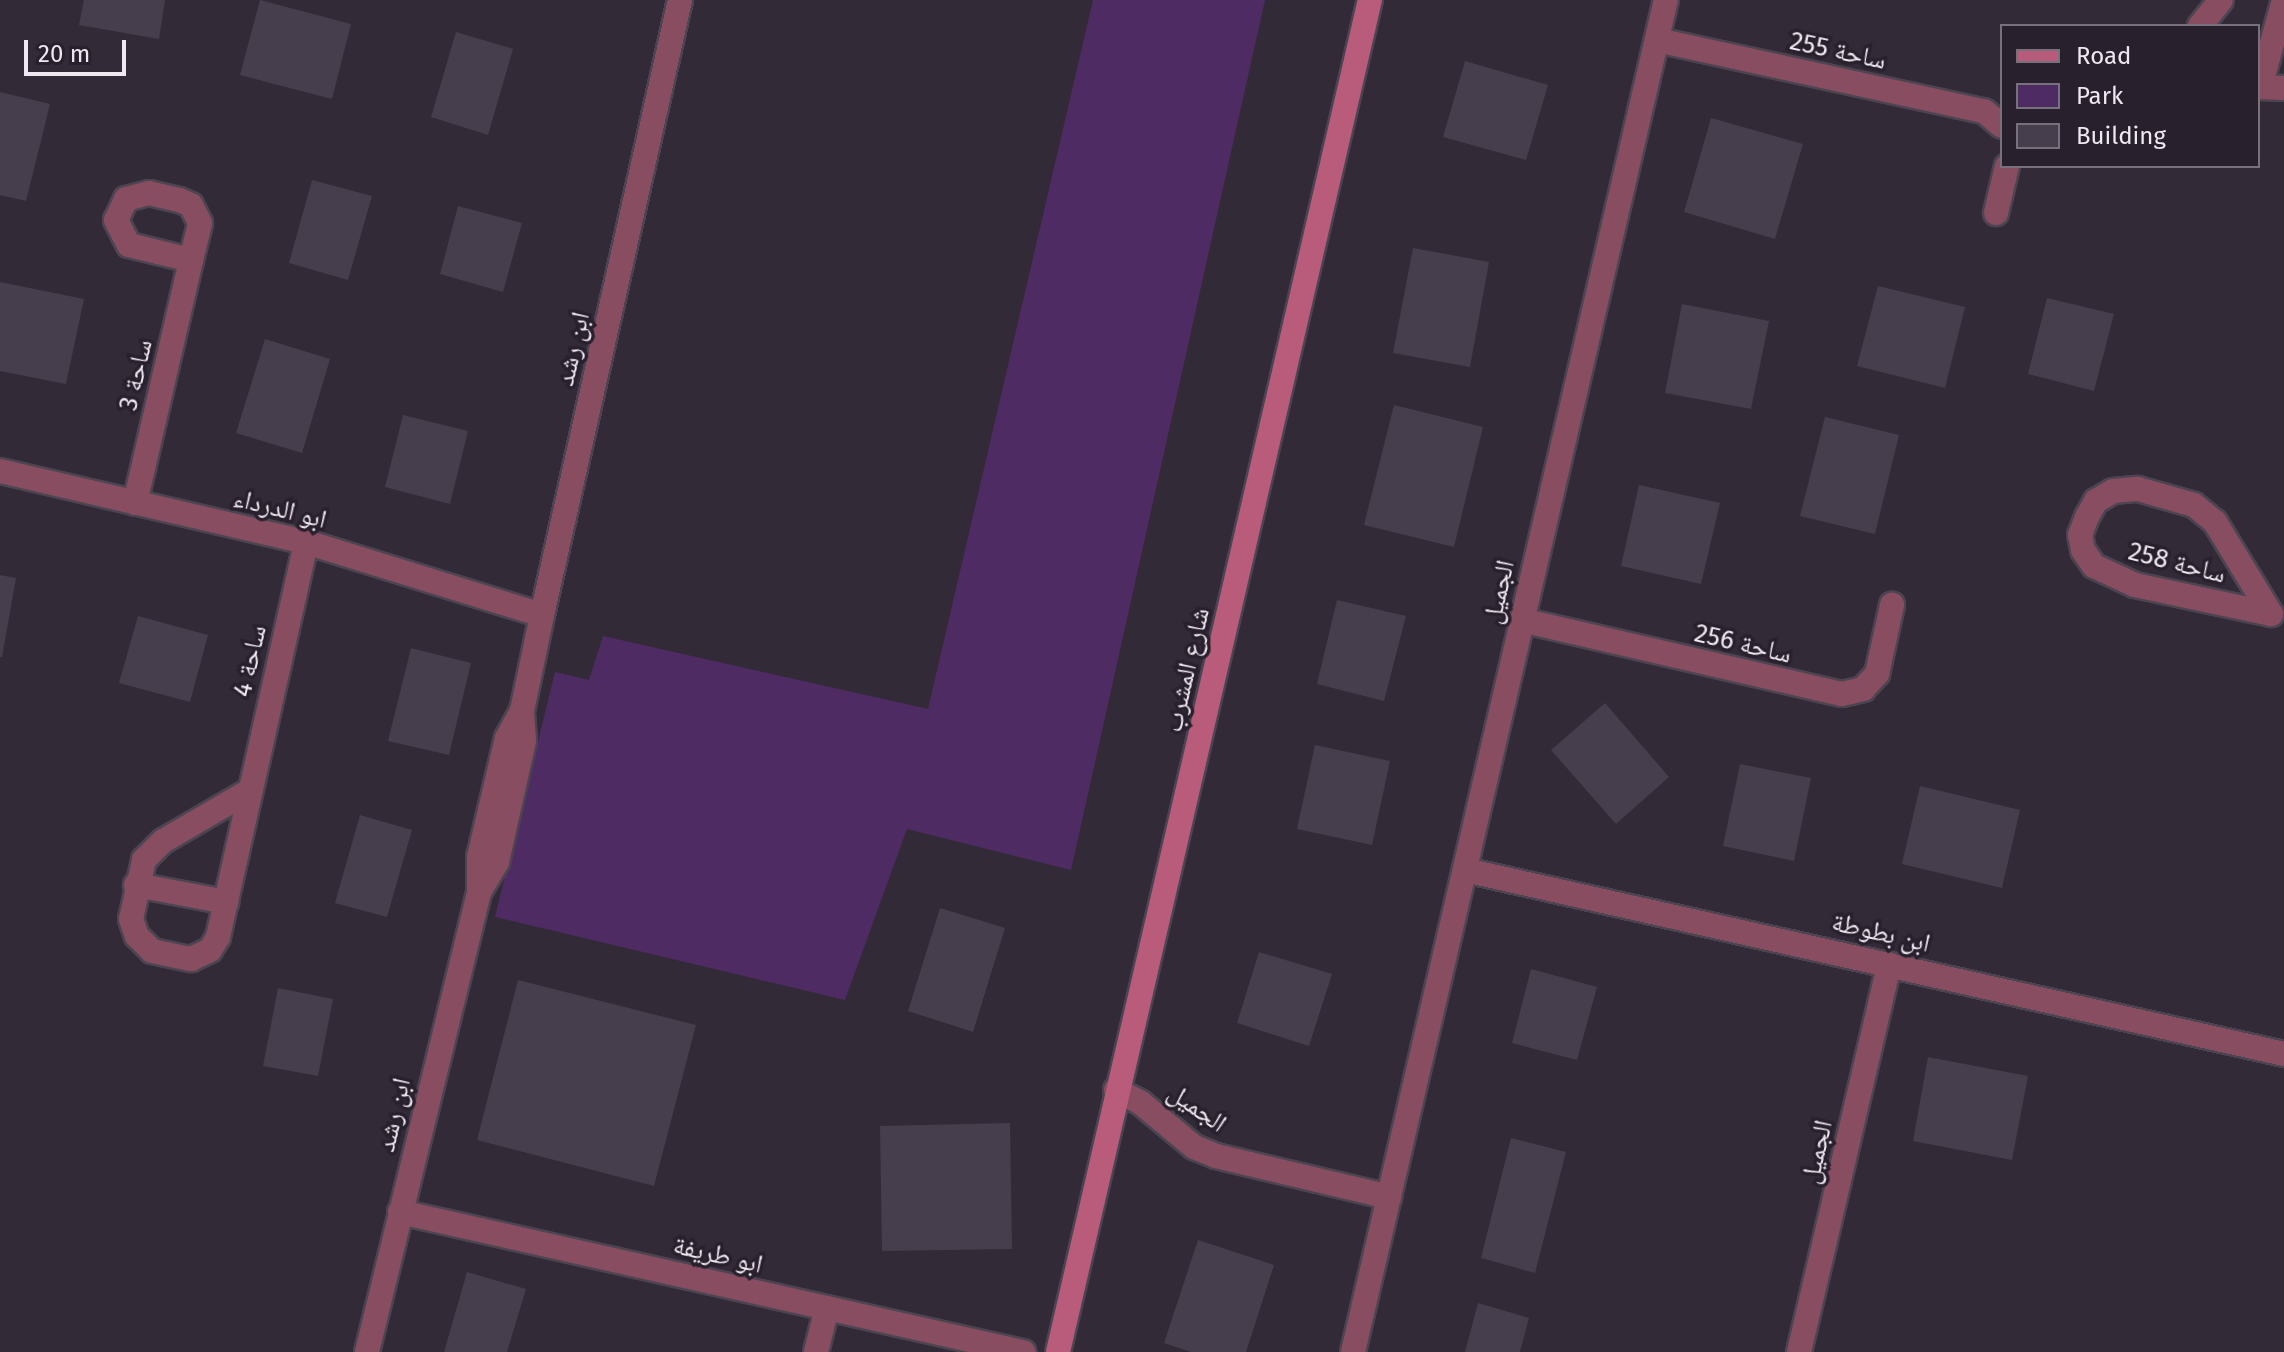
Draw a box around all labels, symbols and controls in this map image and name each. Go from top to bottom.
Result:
scale bar [28,24,130,74]
legend [2000,24,2260,168]
street label: ساحة 255 [1787,26,1889,76]
text: 20 m [38,40,90,68]
text: Road [2076,42,2131,70]
text: Park [2076,82,2123,110]
text: Building [2076,122,2166,150]
street label: ابن رشد [549,309,597,389]
street label: ساحة 3 [113,336,159,414]
street label: ابو الدرداء [230,482,330,536]
street label: ساحة 258 [2125,536,2229,590]
street label: الجميل [1477,557,1521,627]
street label: شارع المشرب [1158,605,1216,735]
street label: ساحة 256 [1691,618,1795,670]
street label: ساحة 4 [227,622,273,700]
street label: ابن بطوطة [1829,907,1933,959]
street label: ابن رشد [370,1075,418,1155]
street label: الجميل [1162,1077,1232,1139]
street label: الجميل [1795,1117,1839,1187]
street label: ابو طريفة [670,1230,766,1280]

